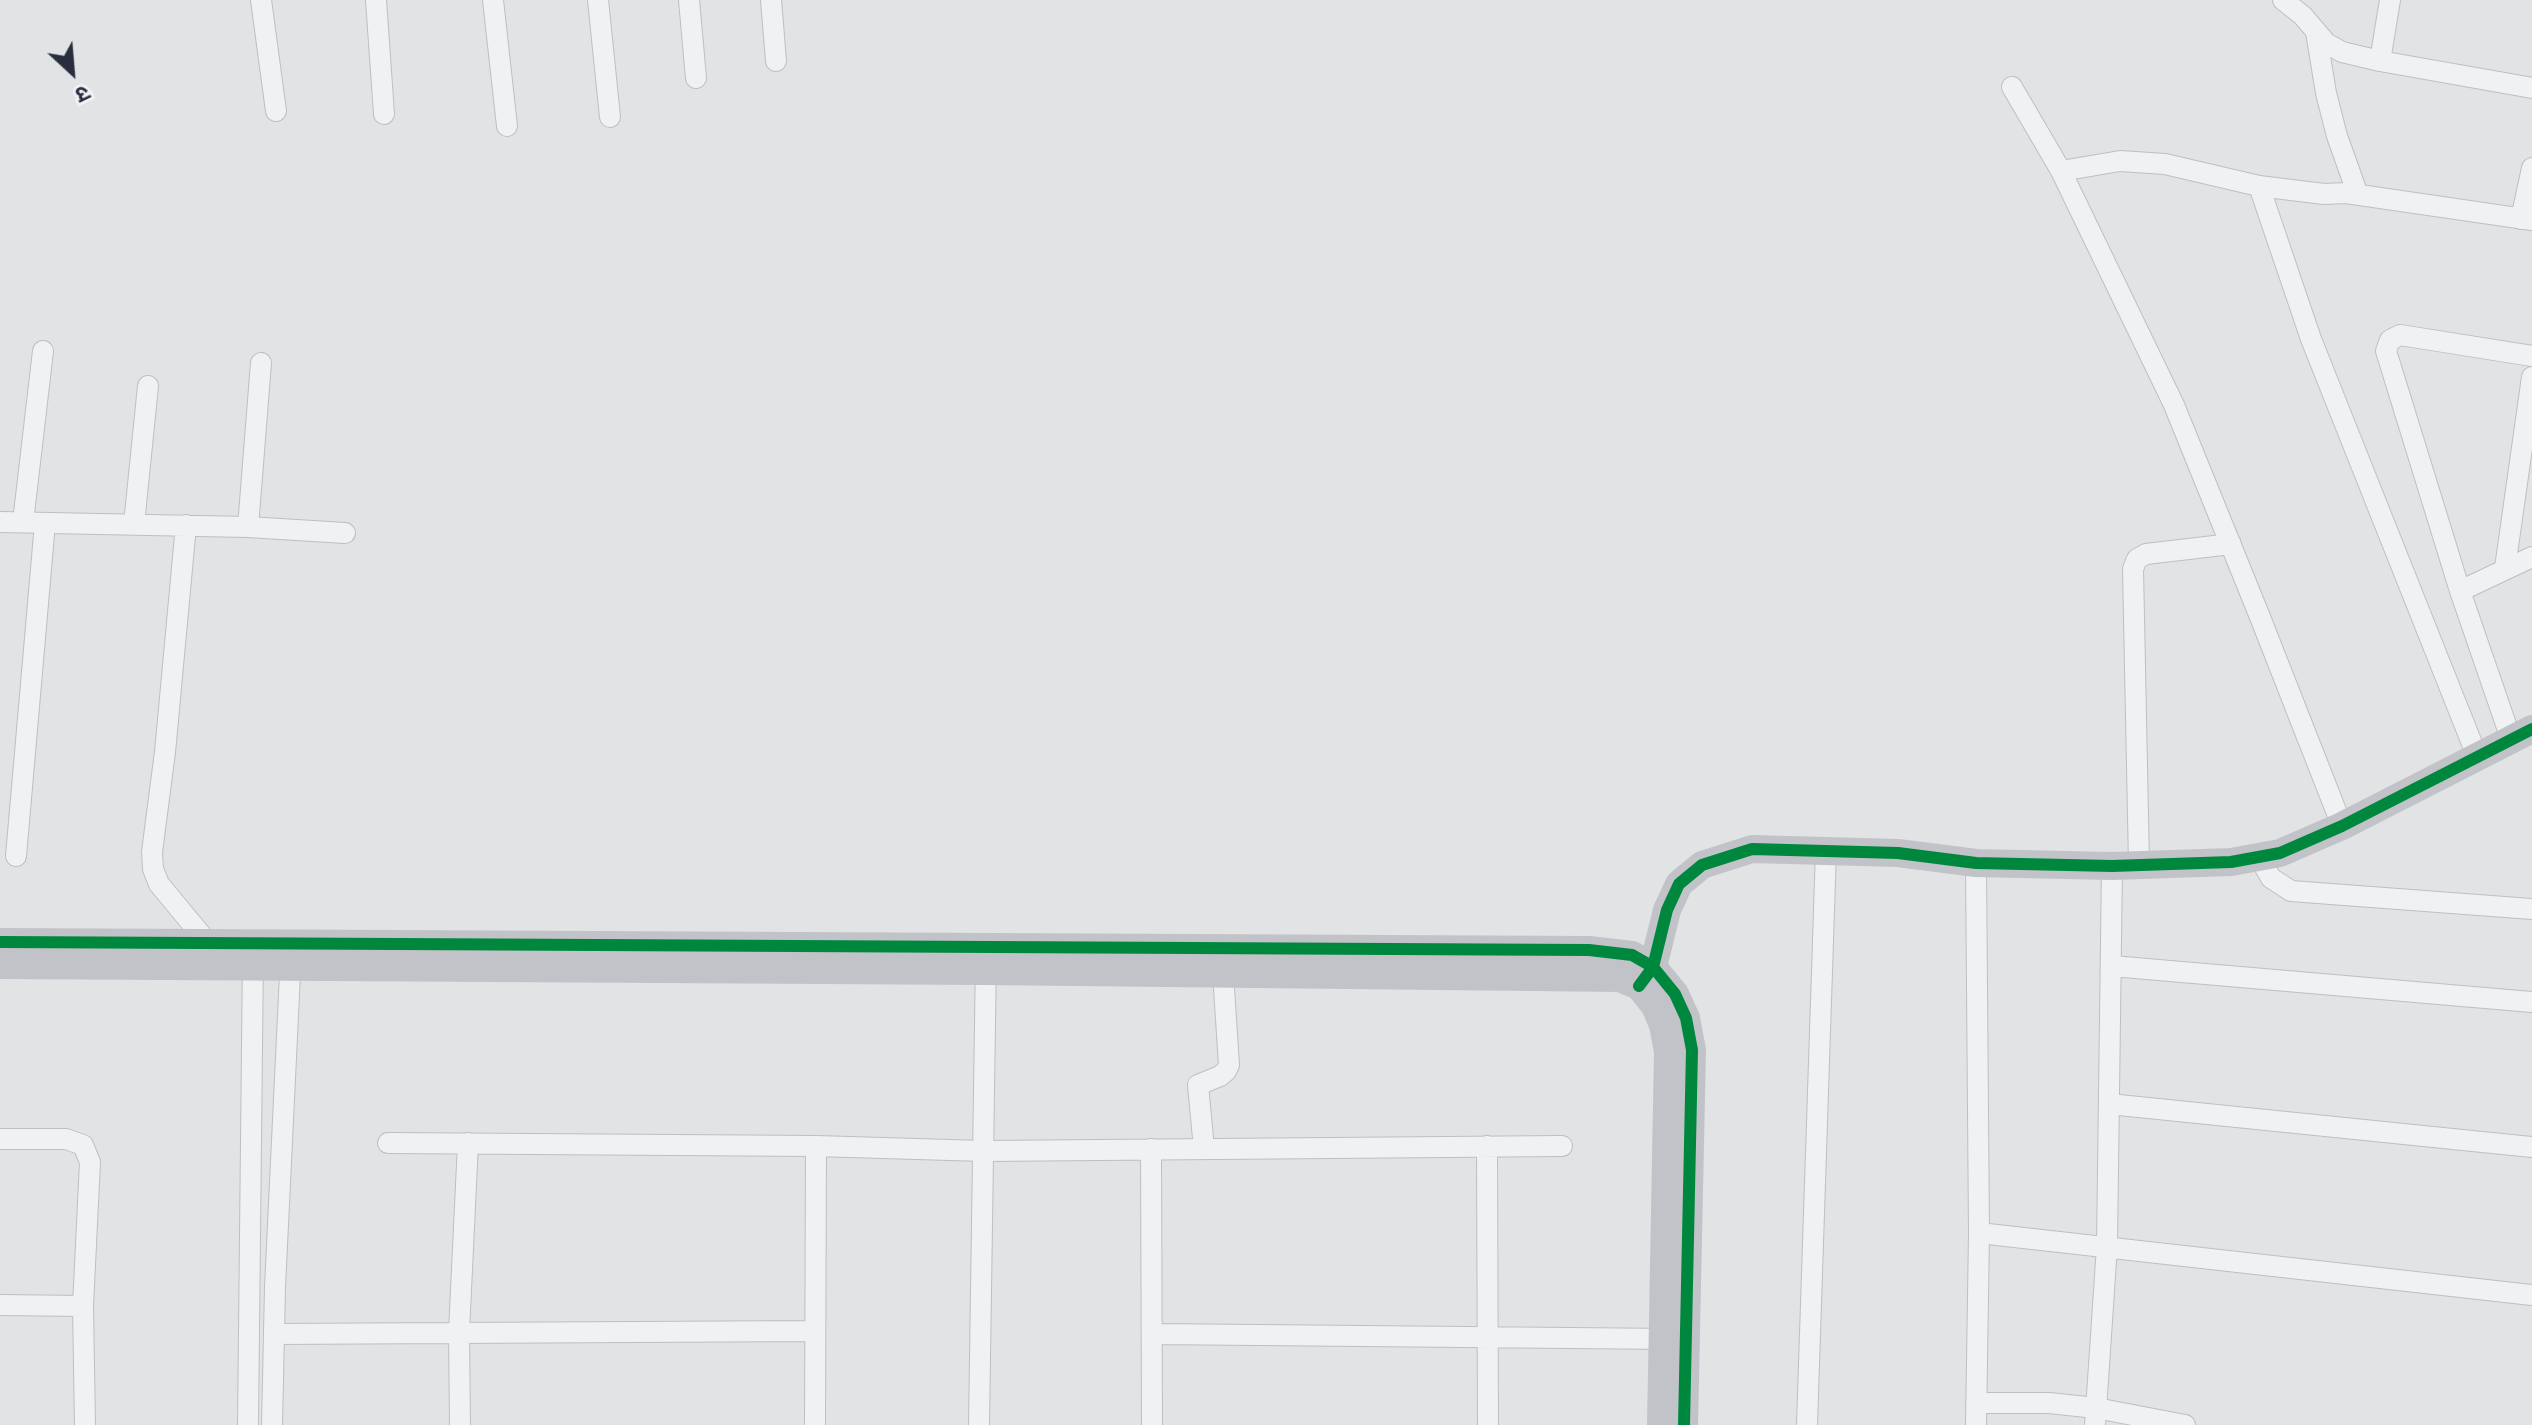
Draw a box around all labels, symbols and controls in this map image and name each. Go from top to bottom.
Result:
north arrow [32,32,112,112]
text: उ [71,80,94,108]

